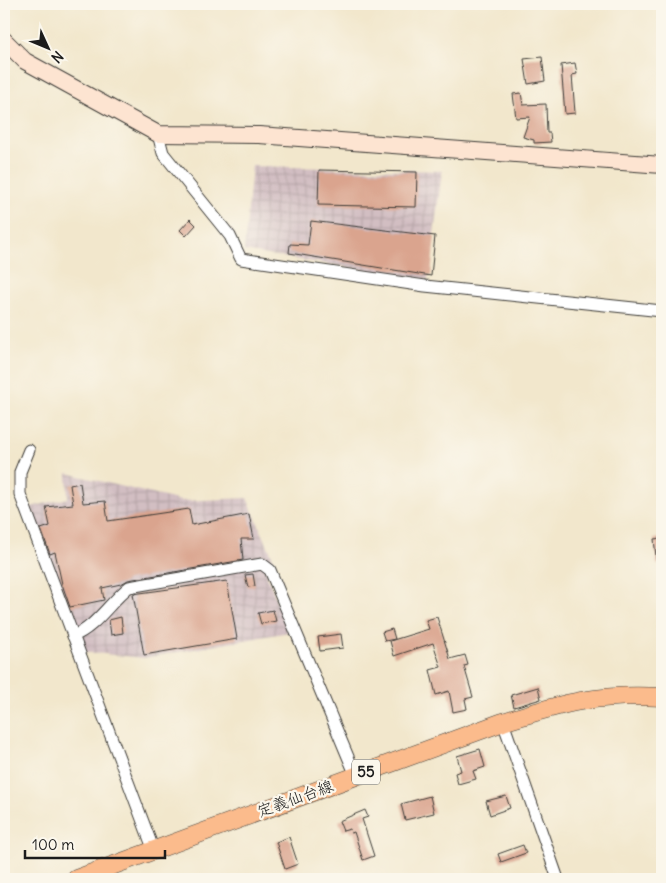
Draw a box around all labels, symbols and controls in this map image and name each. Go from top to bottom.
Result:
north arrow [22,22,72,72]
text: N [48,47,67,67]
road number: 55 [352,760,380,784]
street label: 定義仙台線 [254,775,336,821]
scale bar [25,828,165,860]
text: 100 m [32,835,74,854]

